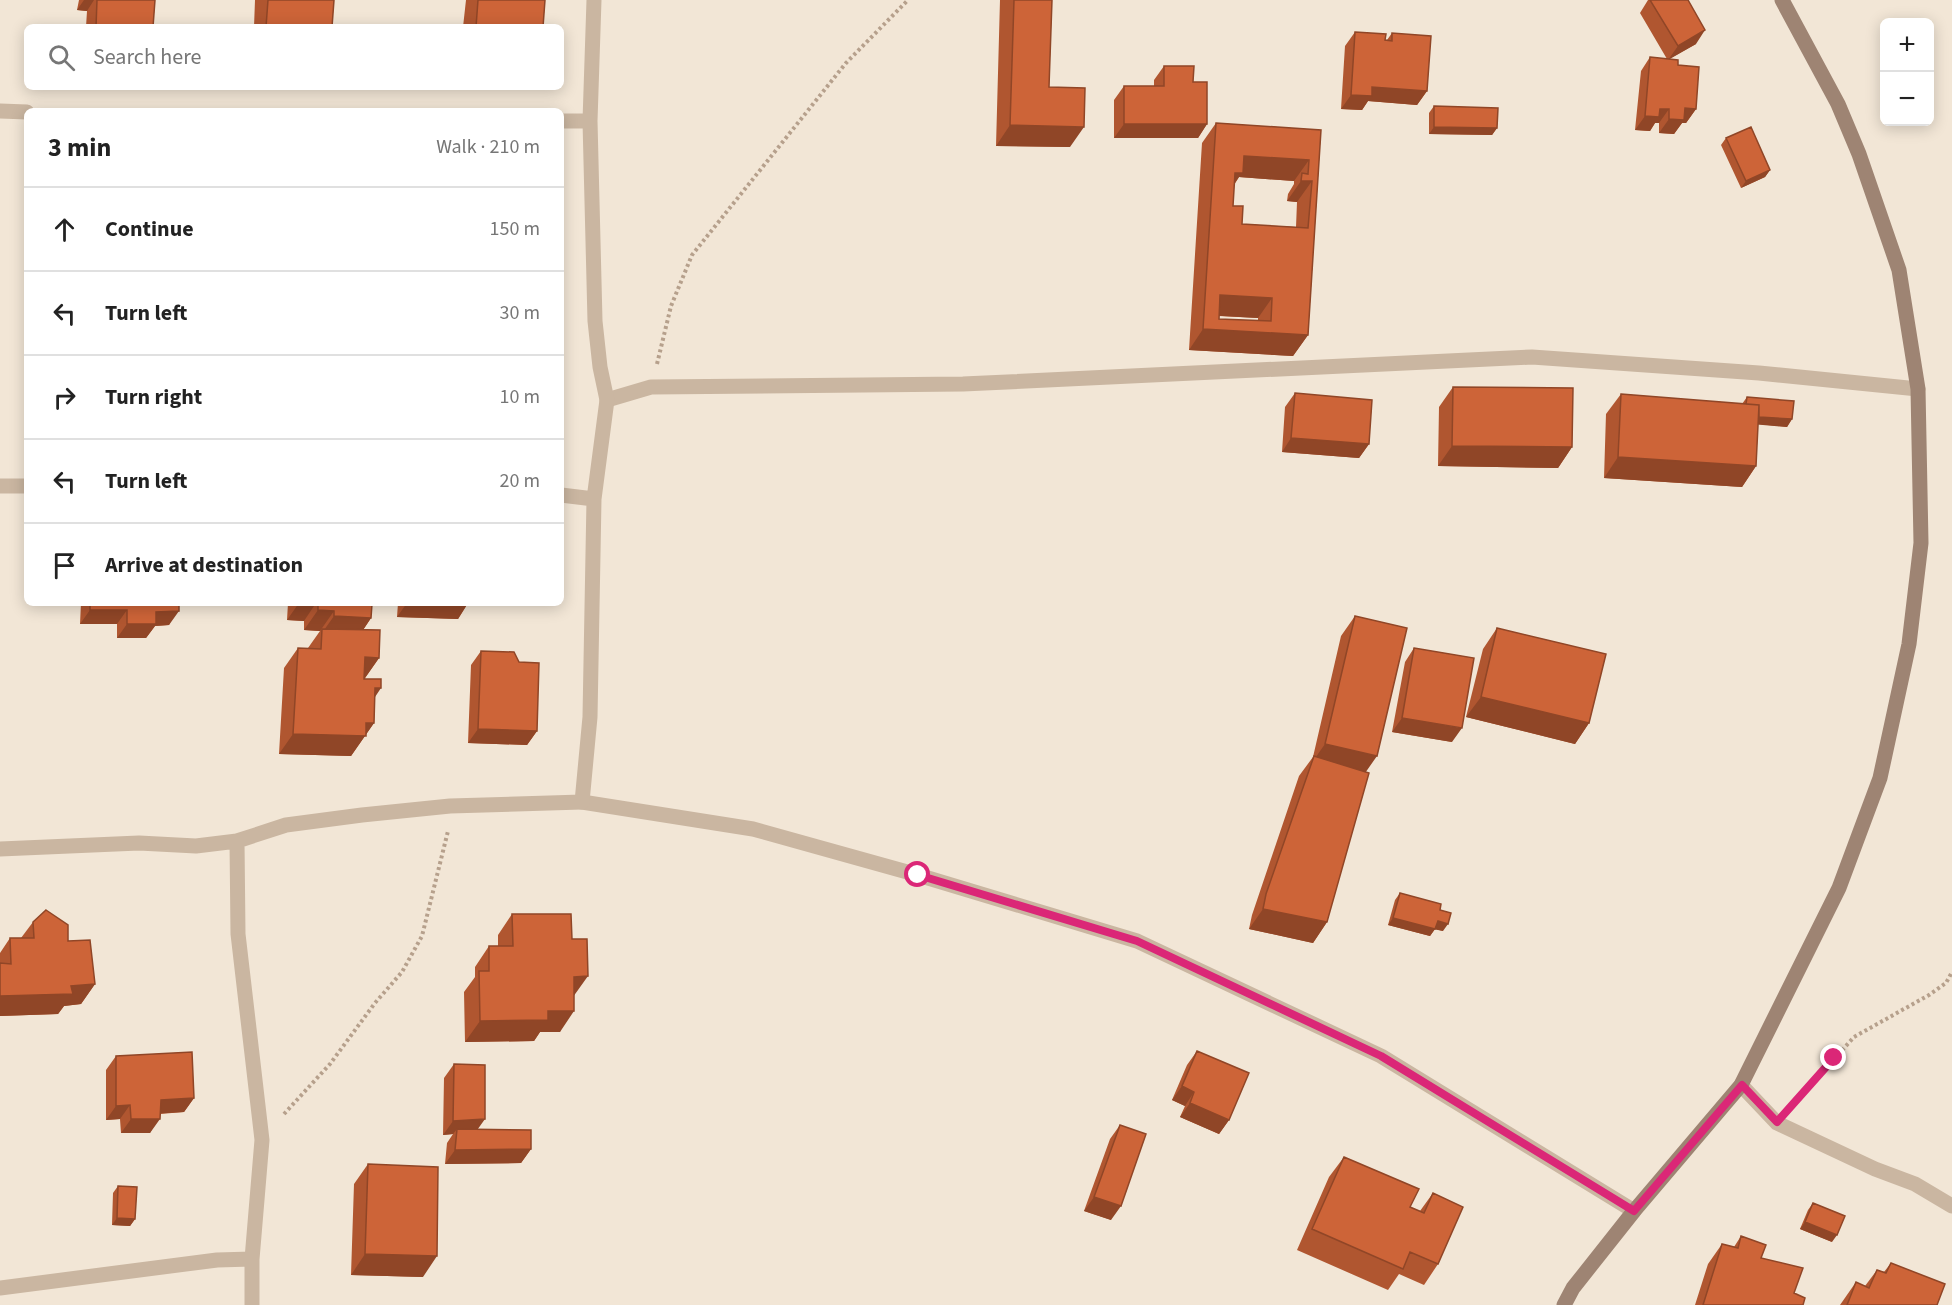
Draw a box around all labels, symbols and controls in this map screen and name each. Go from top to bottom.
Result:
map controls [1880,18,1934,126]
button: + [1880,18,1934,72]
search box [24,24,564,90]
icon: search [45,41,78,74]
text: Search here [93,41,201,73]
button: − [1880,72,1934,126]
text: 3 min [48,129,111,166]
text: Walk · 210 m [436,133,540,161]
icon: ahead [48,213,81,246]
text: Continue [105,213,194,245]
text: 150 m [490,215,540,243]
icon: left [48,297,81,330]
text: Turn left [105,297,187,329]
text: 30 m [500,299,540,327]
icon: right [48,381,81,414]
text: Turn right [105,381,202,413]
text: 10 m [500,383,540,411]
icon: left [48,465,81,498]
text: Turn left [105,465,187,497]
text: 20 m [500,467,540,495]
icon: arrive [48,549,81,582]
text: Arrive at destination [105,549,303,581]
route start [904,861,930,887]
route end [1820,1044,1846,1070]

